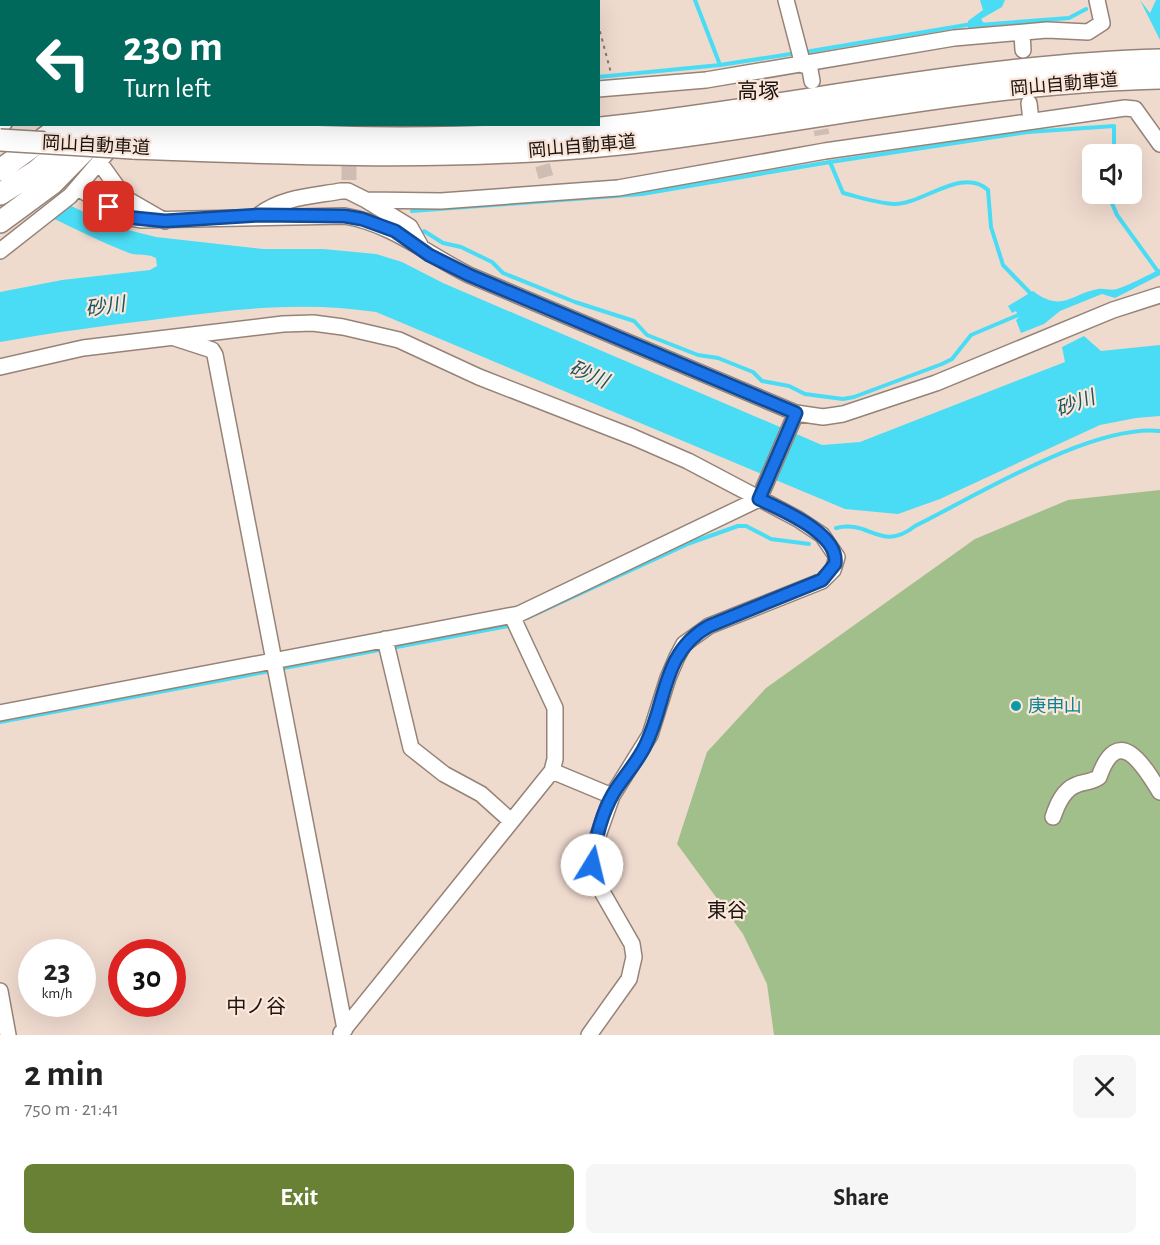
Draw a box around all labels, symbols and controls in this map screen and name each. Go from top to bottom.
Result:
icon: left [24,24,102,102]
text: 230 m [123,26,223,68]
street label: 岡山自動車道 [1009,69,1119,99]
text: Turn left [123,75,211,102]
district label: 高塚 [737,80,779,102]
street label: 岡山自動車道 [527,131,637,161]
street label: 岡山自動車道 [42,132,150,158]
map controls [1082,144,1142,204]
button: sound [1082,144,1142,204]
pin [83,181,134,232]
icon: arrive [92,190,125,223]
water label: 砂川 [84,293,128,320]
water label: 砂川 [566,357,613,393]
water label: 砂川 [1053,386,1099,420]
place label: 庚申山 [1028,697,1082,716]
marker: 庚申山 [1009,699,1023,713]
position arrow [560,833,624,897]
district label: 東谷 [707,900,747,921]
speed limit sign: 30 [108,939,186,1017]
text: 23 [43,956,71,986]
text: km/h [42,986,72,1001]
district label: 中ノ谷 [226,996,286,1017]
button: close [1073,1055,1136,1118]
text: 2 min [24,1056,104,1092]
text: 750 m · 21:41 [24,1099,119,1119]
button: Exit [24,1164,574,1233]
button: Share [586,1164,1136,1233]

